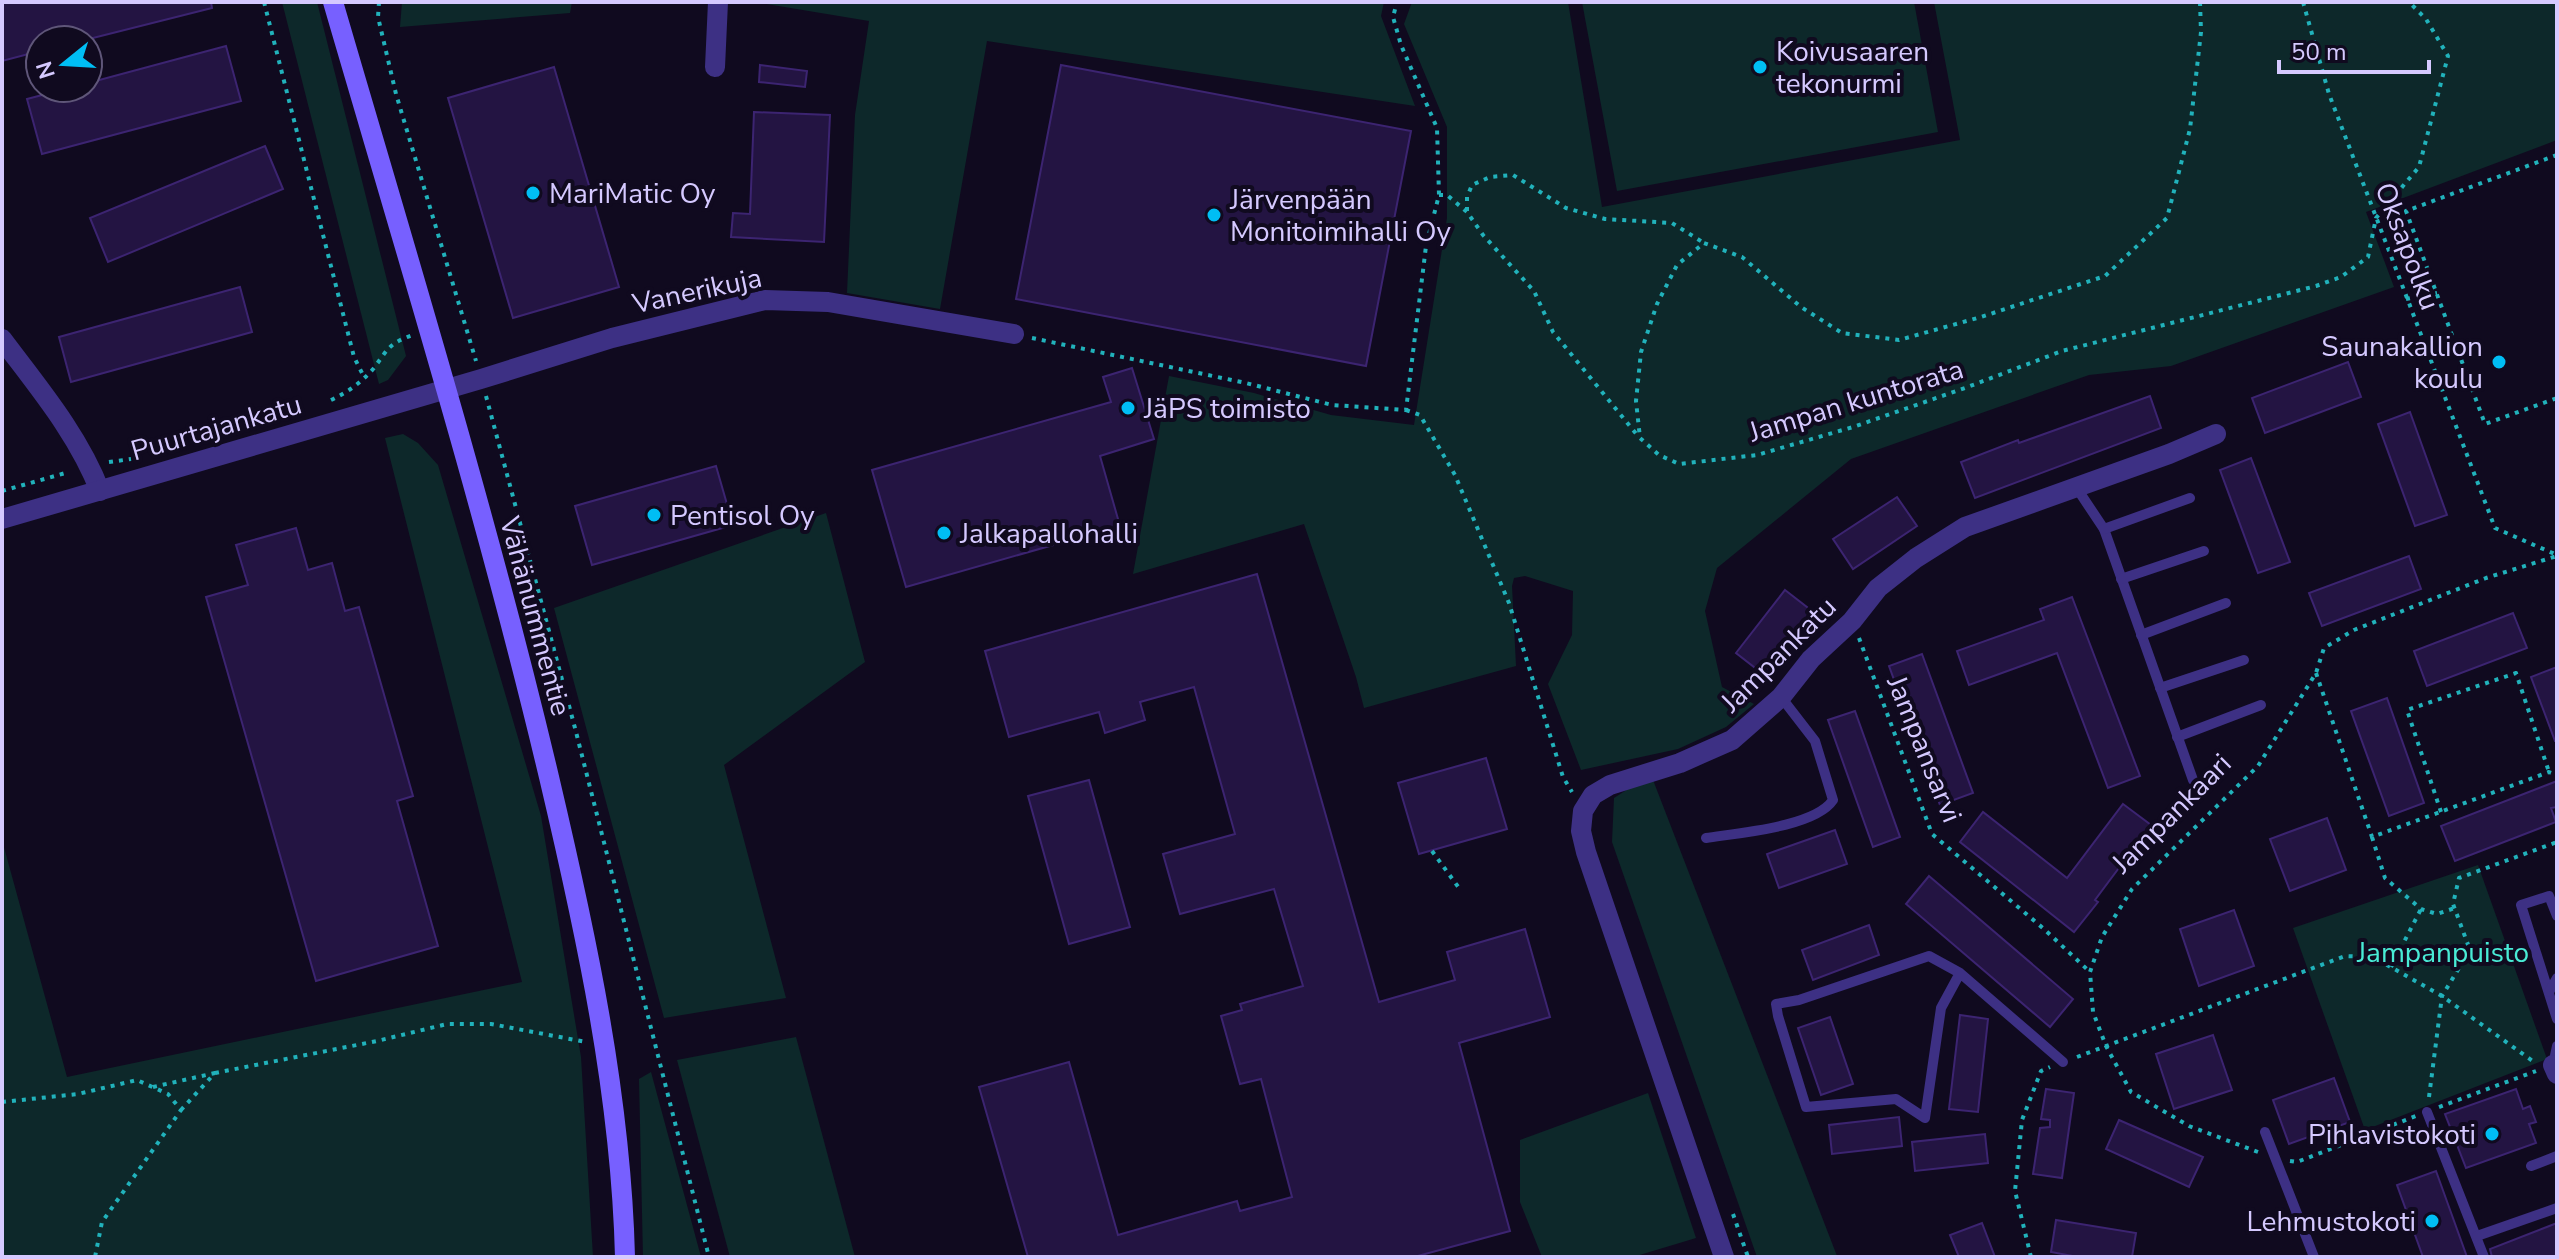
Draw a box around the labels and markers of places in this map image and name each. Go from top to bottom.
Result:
place label: Koivusaaren tekonurmi [1776,33,1929,103]
marker: Koivusaaren tekonurmi [1751,58,1769,76]
place label: MariMatic Oy [549,175,716,213]
place label: Järvenpään Monitoimihalli Oy [1229,181,1452,251]
marker: MariMatic Oy [524,184,542,202]
marker: Järvenpään Monitoimihalli Oy [1205,206,1223,224]
place label: Saunakallion koulu [2321,328,2483,398]
marker: Saunakallion koulu [2490,353,2508,371]
place label: JäPS toimisto [1143,390,1311,428]
marker: JäPS toimisto [1119,399,1137,417]
place label: Pentisol Oy [670,497,815,535]
marker: Pentisol Oy [645,506,663,524]
place label: Jalkapallohalli [959,515,1138,553]
marker: Jalkapallohalli [935,524,953,542]
place label: Pihlavistokoti [2308,1116,2476,1154]
marker: Pihlavistokoti [2483,1125,2501,1143]
place label: Lehmustokoti [2247,1203,2416,1241]
marker: Lehmustokoti [2423,1212,2441,1230]

